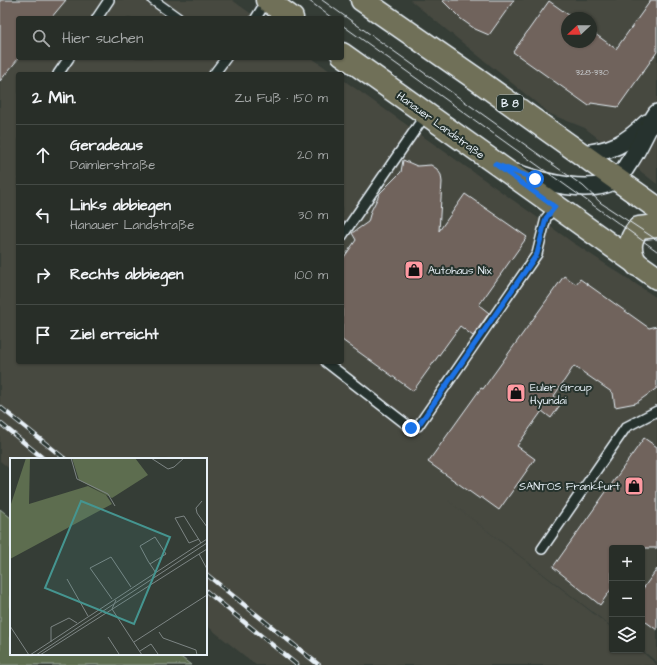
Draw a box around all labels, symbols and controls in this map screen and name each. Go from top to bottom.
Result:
north arrow [561,12,597,48]
search box [16,16,344,60]
icon: search [30,27,52,49]
text: Hier suchen [62,28,143,49]
house number: 328-330 [575,66,609,79]
text: 2 Min. [32,86,76,110]
street label: Hanauer Landstraße [394,88,488,162]
text: Zu Fuß · 150 m [235,89,328,107]
road number: B 8 [497,95,523,111]
text: Geradeaus [70,135,143,156]
icon: ahead [32,144,54,166]
text: 20 m [297,146,328,164]
text: Daimlerstraße [70,156,155,174]
route start [526,170,544,188]
text: Links abbiegen [70,195,171,216]
icon: left [32,204,54,226]
text: 30 m [298,206,328,224]
text: Hanauer Landstraße [70,216,194,234]
shop icon: Autohaus Nix [403,259,425,281]
place label: Autohaus Nix [428,263,492,278]
icon: right [32,264,54,286]
text: Rechts abbiegen [70,264,184,285]
text: 100 m [295,266,328,284]
icon: arrive [32,324,54,346]
text: Ziel erreicht [70,324,159,345]
place label: Euler Group Hyundai [530,380,592,409]
shop icon: Euler Group Hyundai [505,382,527,404]
route end [402,419,420,437]
inset map [10,458,207,655]
shop icon: SANTOS Frankfurt [623,475,645,497]
place label: SANTOS Frankfurt [519,479,621,494]
map controls [609,545,645,653]
button: + [609,545,645,581]
button: − [609,581,645,617]
button: layers [609,617,645,653]

